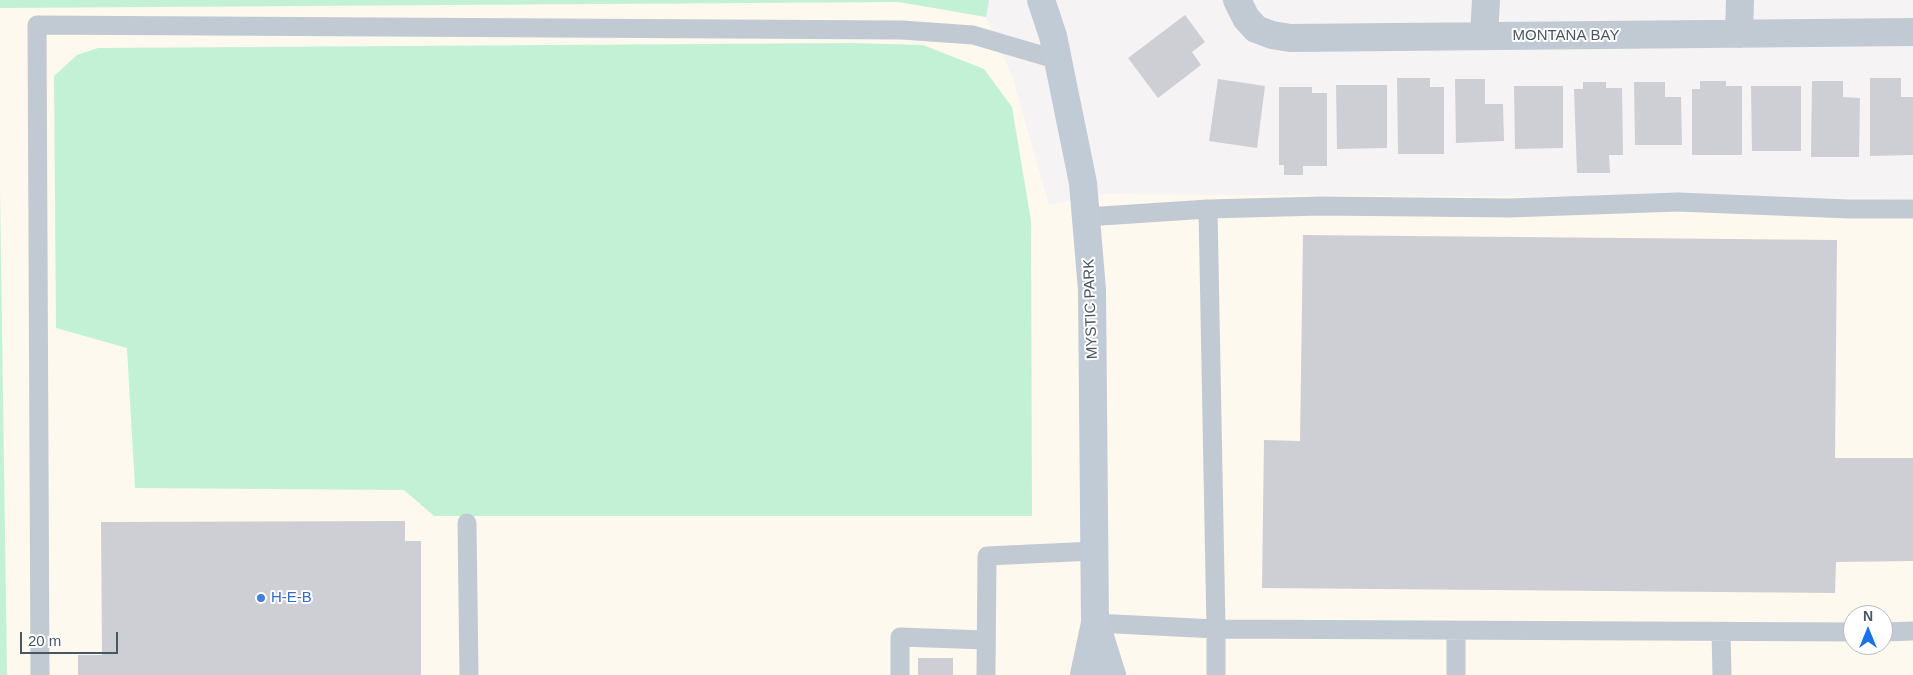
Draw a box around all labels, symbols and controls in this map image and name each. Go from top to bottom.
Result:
street label: MONTANA BAY [1513,27,1619,45]
street label: MYSTIC PARK [1080,258,1102,360]
place label: H-E-B [271,589,312,607]
marker: H-E-B [255,592,267,604]
north arrow [1843,605,1893,655]
text: N [1863,608,1873,624]
scale bar [22,622,120,654]
text: 20 m [28,632,61,649]

